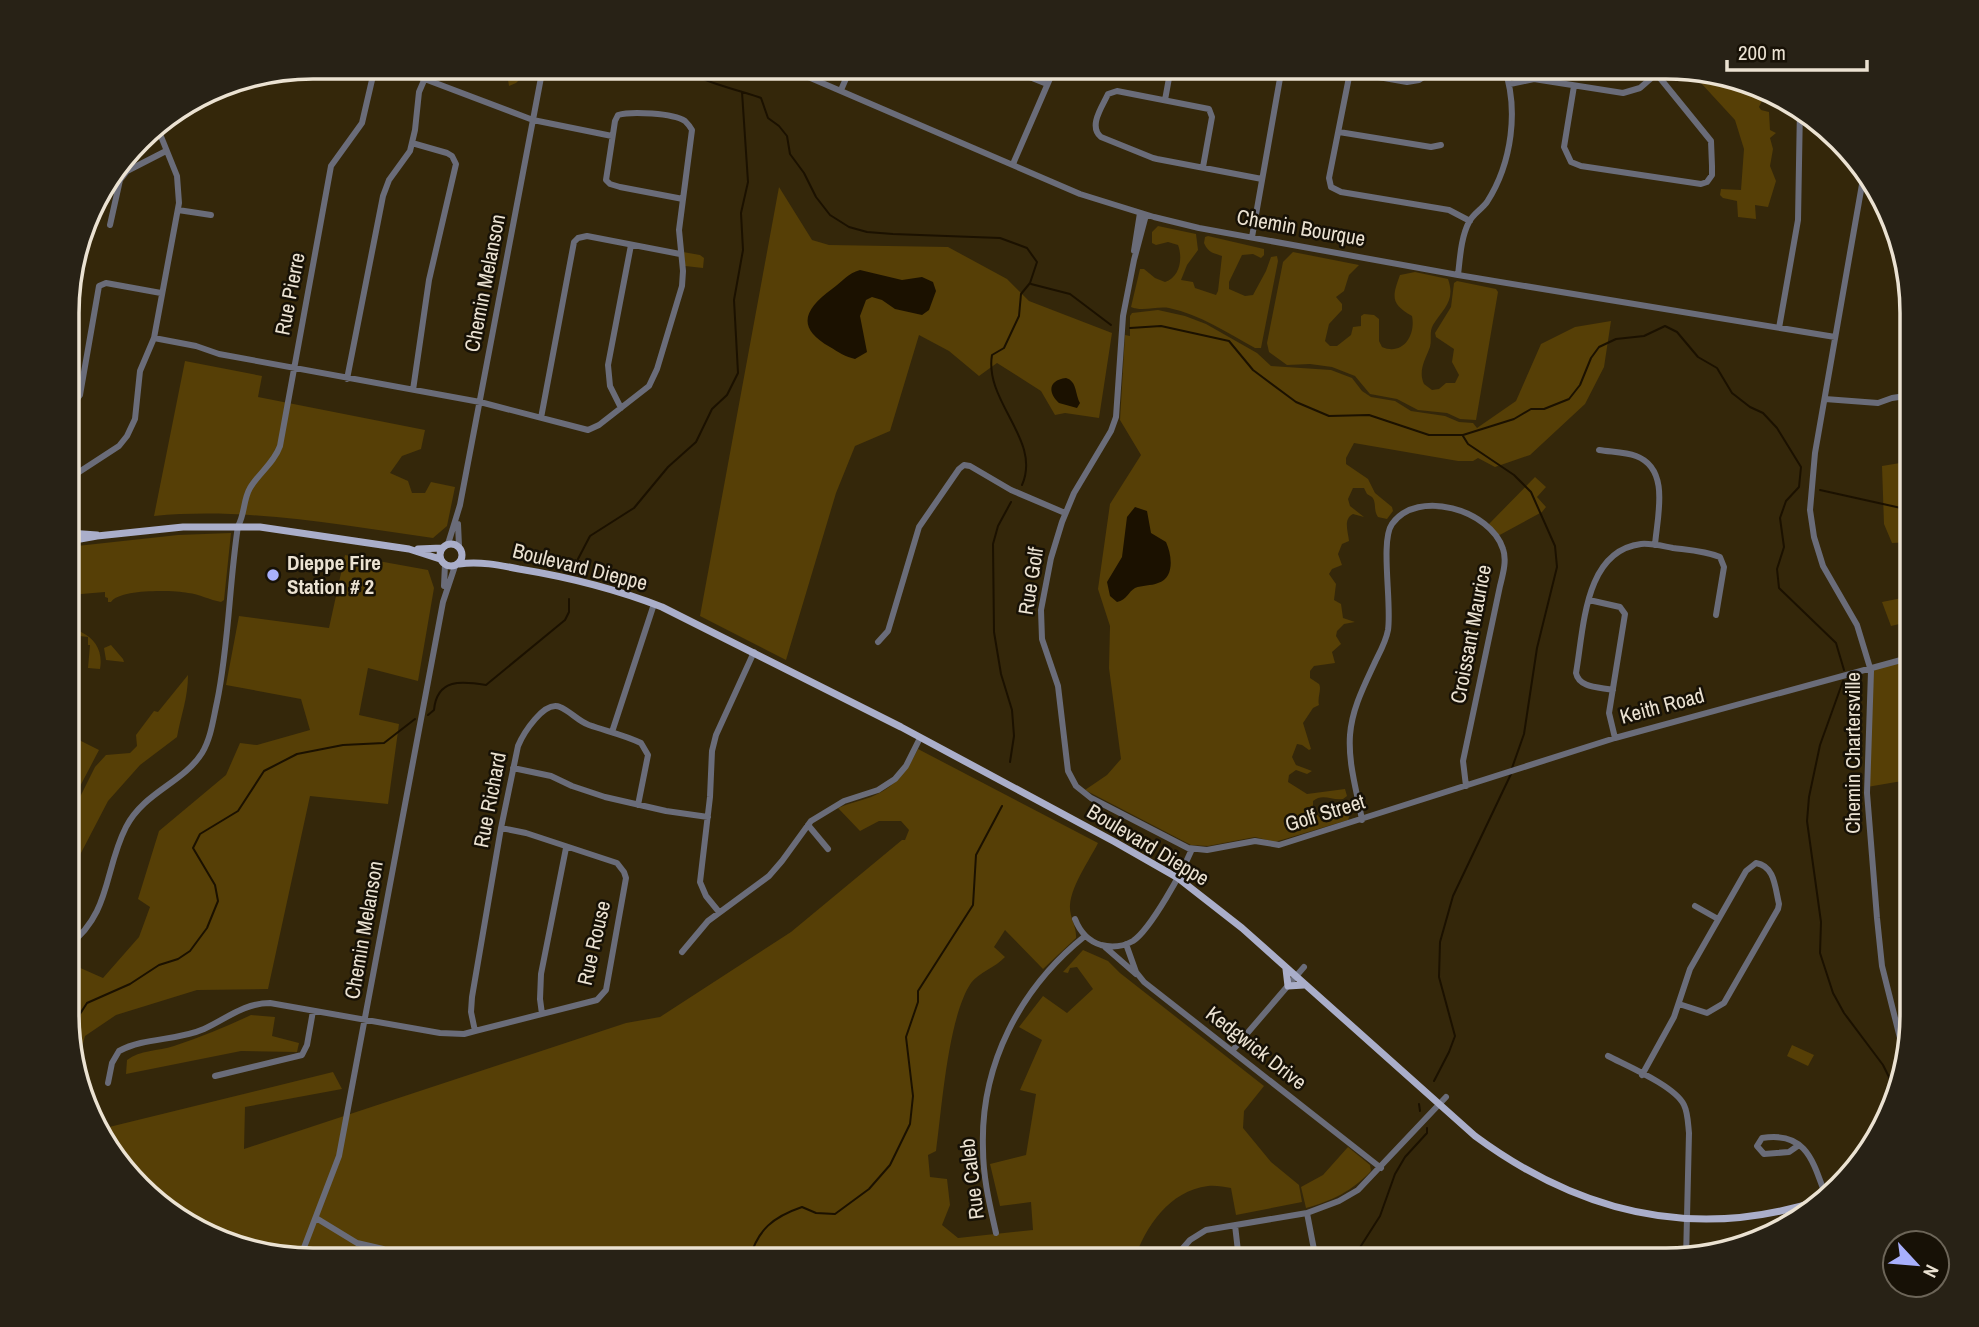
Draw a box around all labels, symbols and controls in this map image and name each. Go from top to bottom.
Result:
scale bar [1727,28,1867,72]
text: 200 m [1738,38,1786,67]
street label: Chemin Bourque [1234,202,1368,253]
street label: Chemin Melanson [457,212,512,354]
street label: Rue Pierre [267,250,312,338]
street label: Boulevard Dieppe [510,536,651,597]
street label: Rue Golf [1011,545,1050,617]
place label: Dieppe Fire Station # 2 [287,548,381,601]
street label: Croissant Maurice [1443,562,1498,706]
marker: Dieppe Fire Station # 2 [265,567,281,583]
street label: Chemin Chartersville [1838,672,1867,834]
street label: Keith Road [1616,680,1707,731]
street label: Rue Richard [466,750,513,850]
street label: Golf Street [1281,787,1369,838]
street label: Boulevard Dieppe [1082,797,1215,892]
street label: Chemin Melanson [337,859,390,1001]
street label: Rue Rouse [570,898,617,988]
street label: Kedgwick Drive [1200,999,1313,1096]
street label: Rue Caleb [952,1137,991,1221]
north arrow [1881,1229,1951,1299]
text: N [1917,1261,1945,1282]

